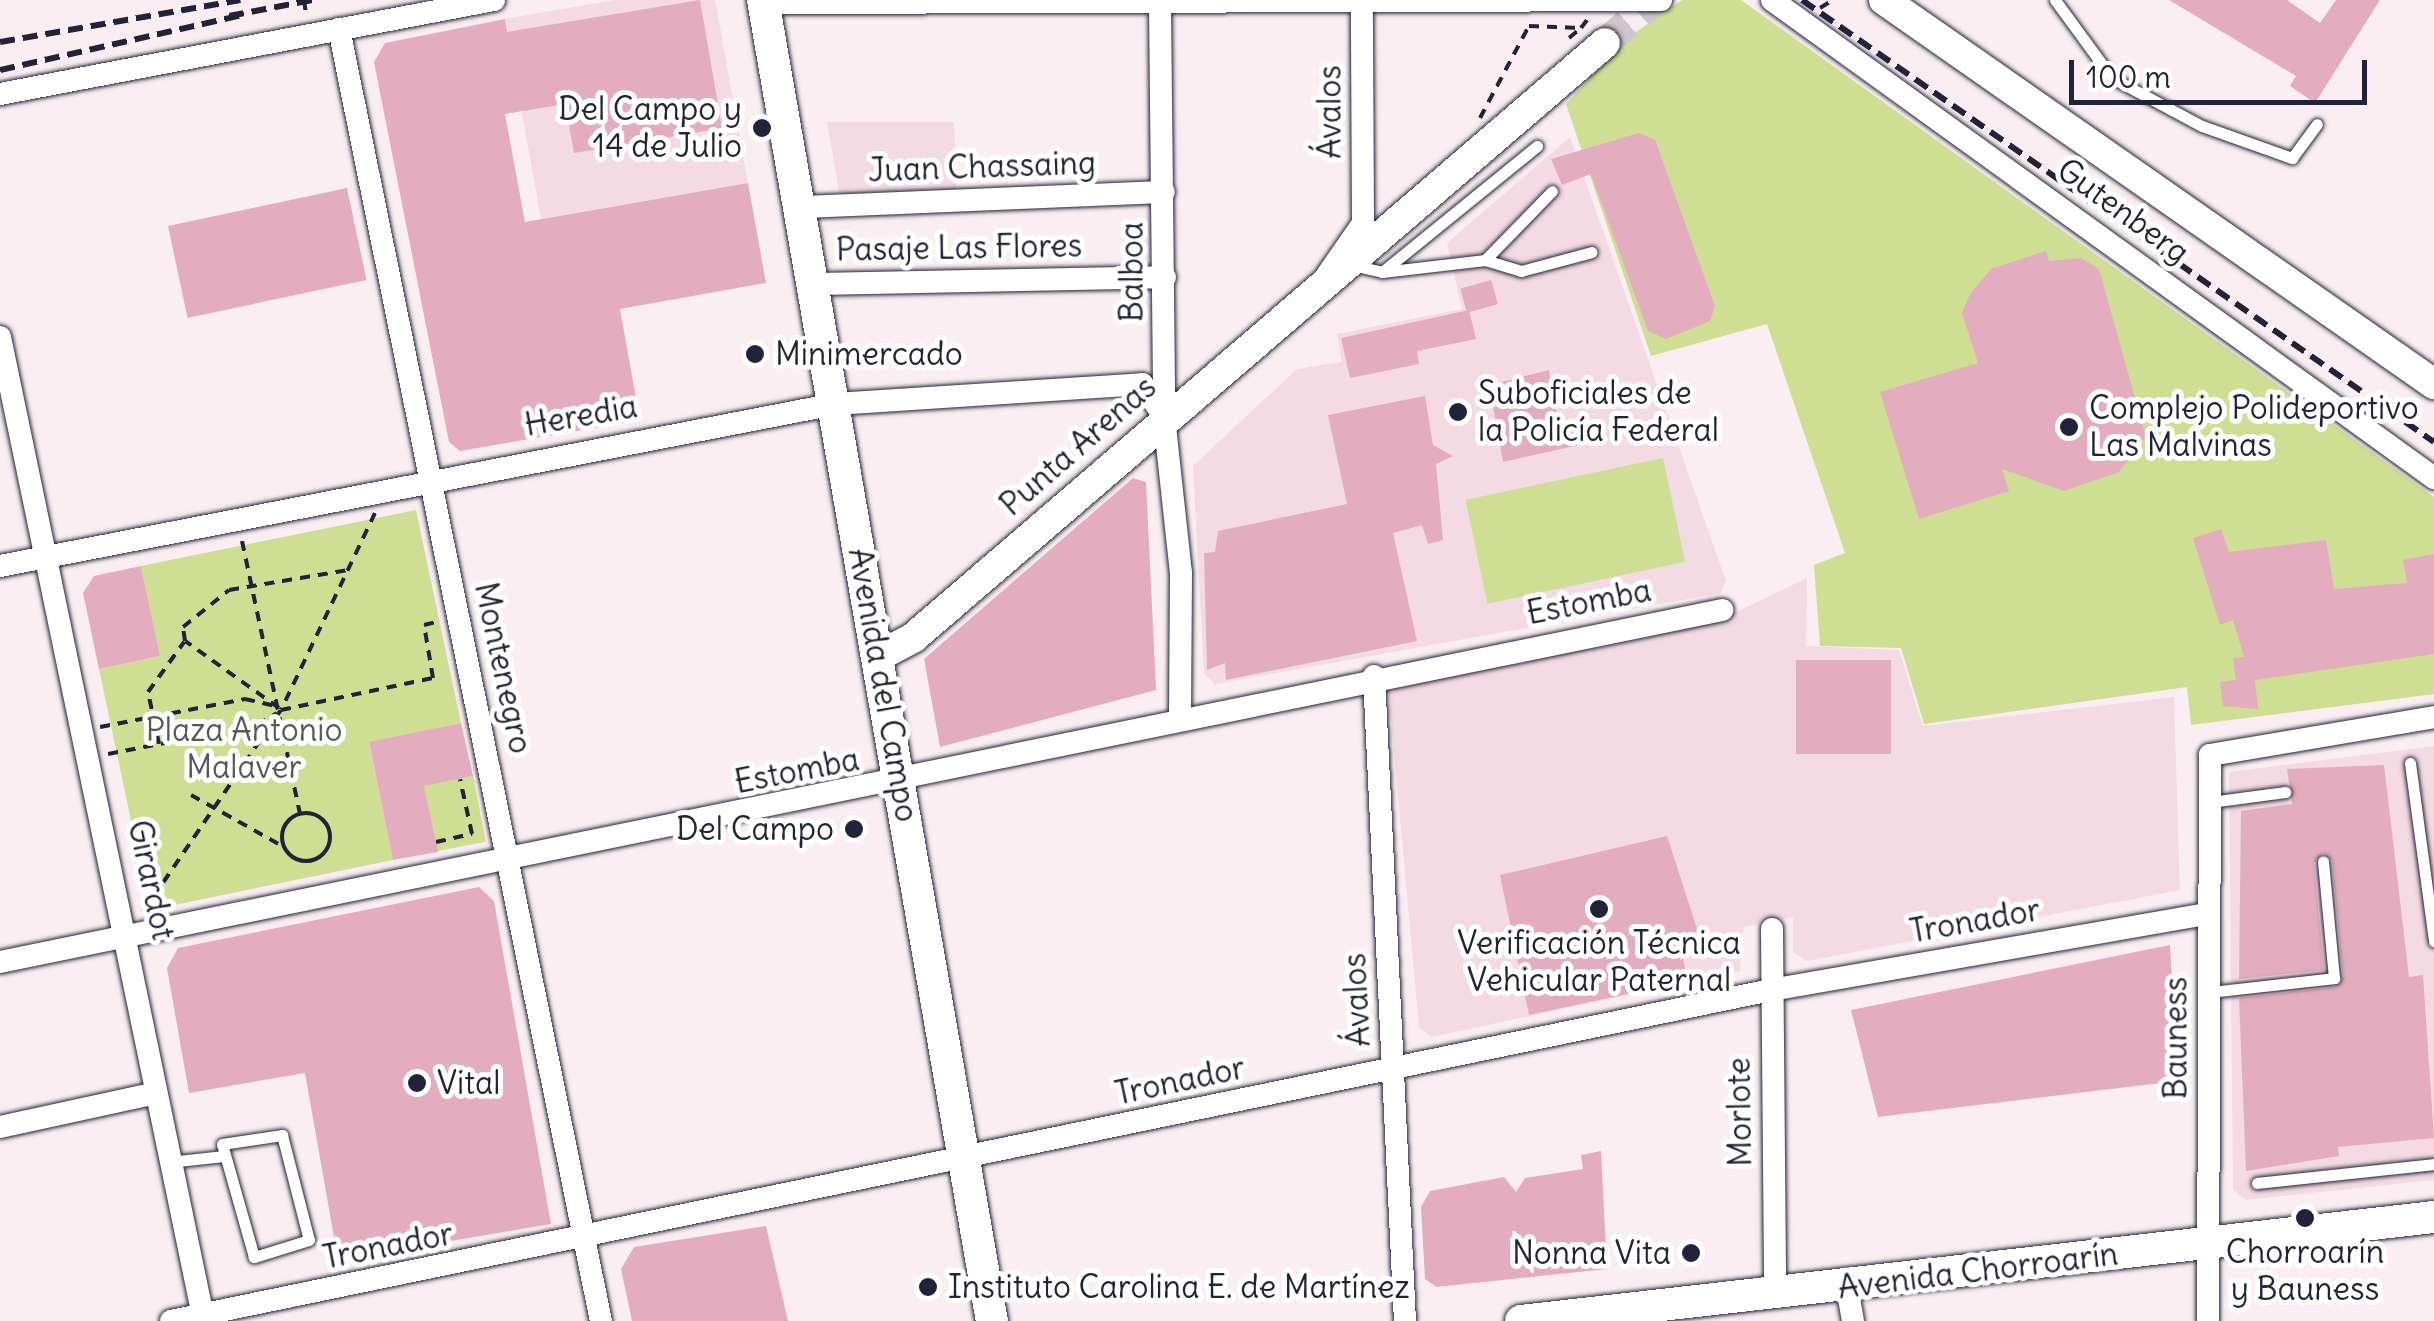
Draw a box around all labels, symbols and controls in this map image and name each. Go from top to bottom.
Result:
scale bar [2074,40,2372,102]
text: 100 m [2086,58,2171,96]
street label: Ávalos [1311,65,1349,159]
place label: Del Campo y 14 de Julio [558,91,742,166]
marker: Del Campo y 14 de Julio [751,117,773,139]
street label: Juan Chassaing [867,144,1097,190]
street label: Gutenberg [2050,150,2196,272]
street label: Balboa [1113,222,1151,322]
street label: Pasaje Las Flores [835,227,1083,269]
place label: Minimercado [775,335,963,373]
marker: Minimercado [744,343,766,365]
street label: Punta Arenas [992,368,1164,524]
place label: Suboficiales de la Policía Federal [1478,375,1719,450]
street label: Heredia [522,387,640,445]
place label: Complejo Polideportivo Las Malvinas [2089,390,2419,465]
marker: Suboficiales de la Policía Federal [1447,401,1469,423]
marker: Complejo Polideportivo Las Malvinas [2058,416,2080,438]
street label: Avenida del Campo [840,545,926,825]
street label: Estomba [1523,571,1655,633]
street label: Montenegro [466,579,540,757]
park label: Plaza Antonio Malaver [146,712,342,787]
street label: Estomba [731,740,863,802]
place label: Del Campo [676,810,834,848]
street label: Girardot [120,817,182,943]
marker: Del Campo [843,818,865,840]
street label: Tronador [1907,891,2043,951]
marker: Verificación Técnica Vehicular Paternal [1588,898,1610,920]
place label: Verificación Técnica Vehicular Paternal [1457,925,1741,1000]
street label: Ávalos [1335,952,1379,1048]
street label: Bauness [2157,977,2195,1099]
street label: Tronador [1112,1049,1248,1113]
street label: Morlote [1720,1057,1760,1167]
place label: Vital [437,1064,500,1102]
marker: Vital [406,1072,428,1094]
marker: Chorroarín y Bauness [2294,1207,2316,1229]
street label: Tronador [320,1215,456,1277]
place label: Nonna Vita [1512,1234,1671,1272]
place label: Chorroarín y Bauness [2226,1234,2384,1309]
street label: Avenida Chorroarín [1836,1235,2120,1307]
marker: Nonna Vita [1680,1242,1702,1264]
place label: Instituto Carolina E. de Martínez [948,1268,1410,1306]
marker: Instituto Carolina E. de Martínez [917,1276,939,1298]

